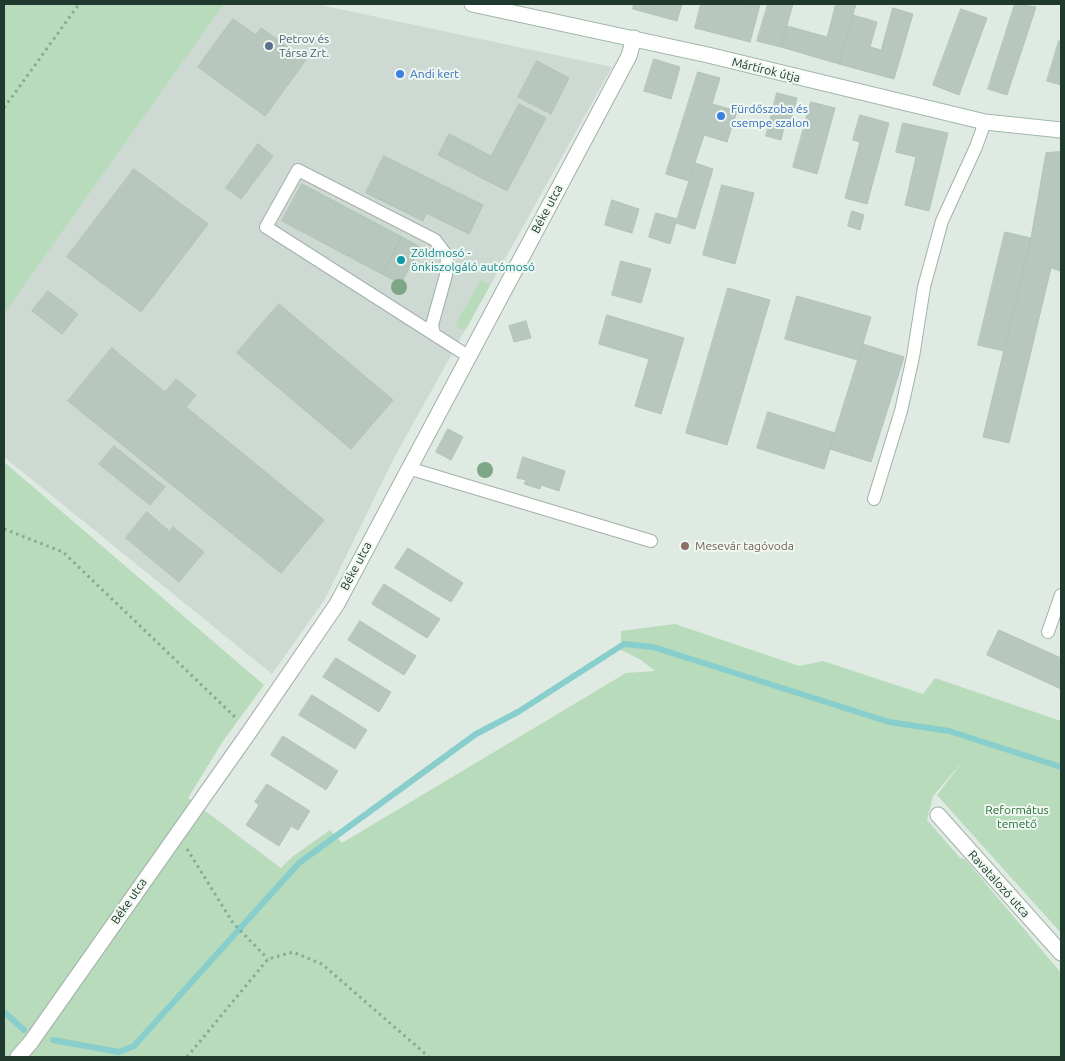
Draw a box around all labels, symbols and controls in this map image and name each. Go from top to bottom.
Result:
place label: Petrov és Társa Zrt. [279,32,329,60]
marker: Petrov és Társa Zrt. [263,40,275,52]
street label: Mártírok útja [730,55,802,85]
place label: Andi kert [410,67,459,81]
marker: Andi kert [394,68,406,80]
place label: Fürdőszoba és csempe szalon [731,102,809,130]
marker: Fürdőszoba és csempe szalon [715,110,727,122]
street label: Béke utca [528,182,566,236]
place label: Zöldmosó - önkiszolgáló autómosó [411,246,535,274]
marker: Zöldmosó - önkiszolgáló autómosó [395,254,407,266]
street label: Béke utca [337,539,375,593]
place label: Mesevár tagóvoda [695,539,794,553]
marker: Mesevár tagóvoda [679,540,691,552]
park label: Református temető [985,803,1049,831]
street label: Ravatalozó utca [965,848,1033,920]
street label: Béke utca [108,875,150,927]

